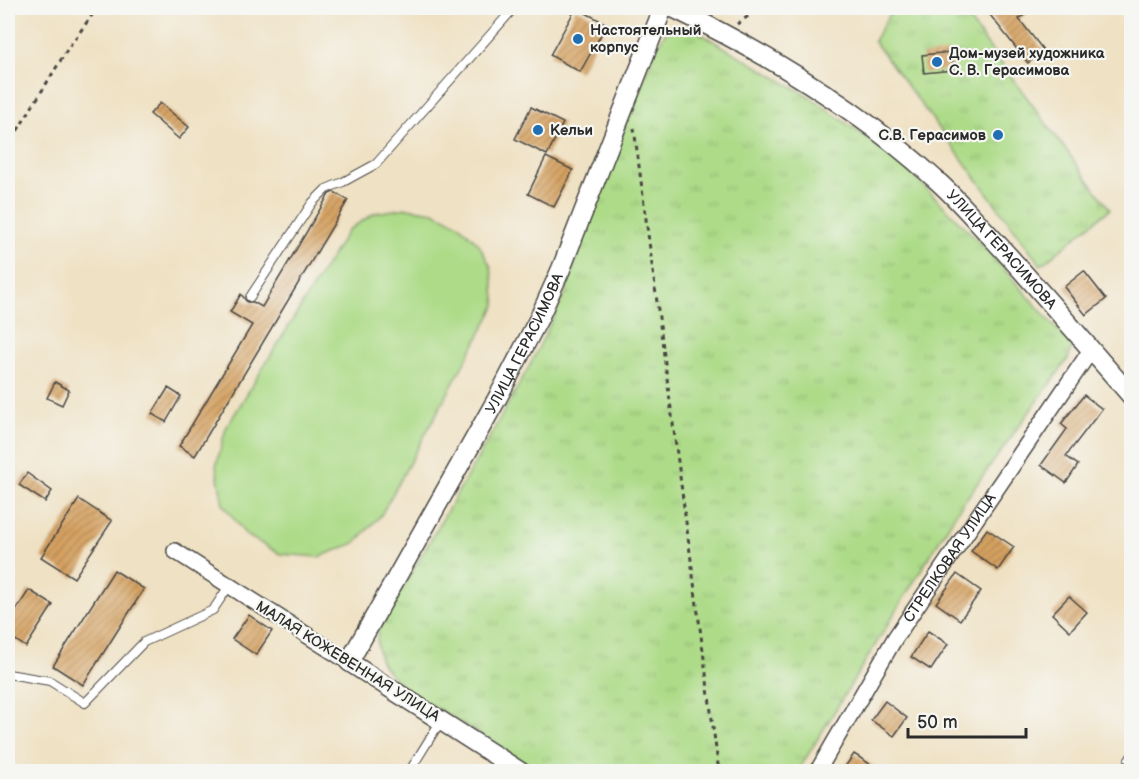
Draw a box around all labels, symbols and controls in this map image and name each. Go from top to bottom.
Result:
place label: Настоятельный корпус [590,21,701,57]
marker: Настоятельный корпус [571,32,585,46]
place label: Дом-музей художника С. В. Герасимова [949,44,1105,80]
marker: Дом-музей художника С. В. Герасимова [930,55,944,69]
place label: Кельи [550,121,593,140]
marker: Кельи [531,123,545,137]
place label: С.В. Герасимов [879,126,986,145]
marker: С.В. Герасимов [991,128,1005,142]
street label: УЛИЦА ГЕРАСИМОВА [942,186,1061,314]
street label: УЛИЦА ГЕРАСИМОВА [482,269,568,417]
street label: СТРЕЛКОВАЯ УЛИЦА [899,489,1001,626]
street label: МАЛАЯ КОЖЕВЕННАЯ УЛИЦА [252,597,444,727]
scale bar [908,701,1026,739]
text: 50 m [917,712,958,733]

